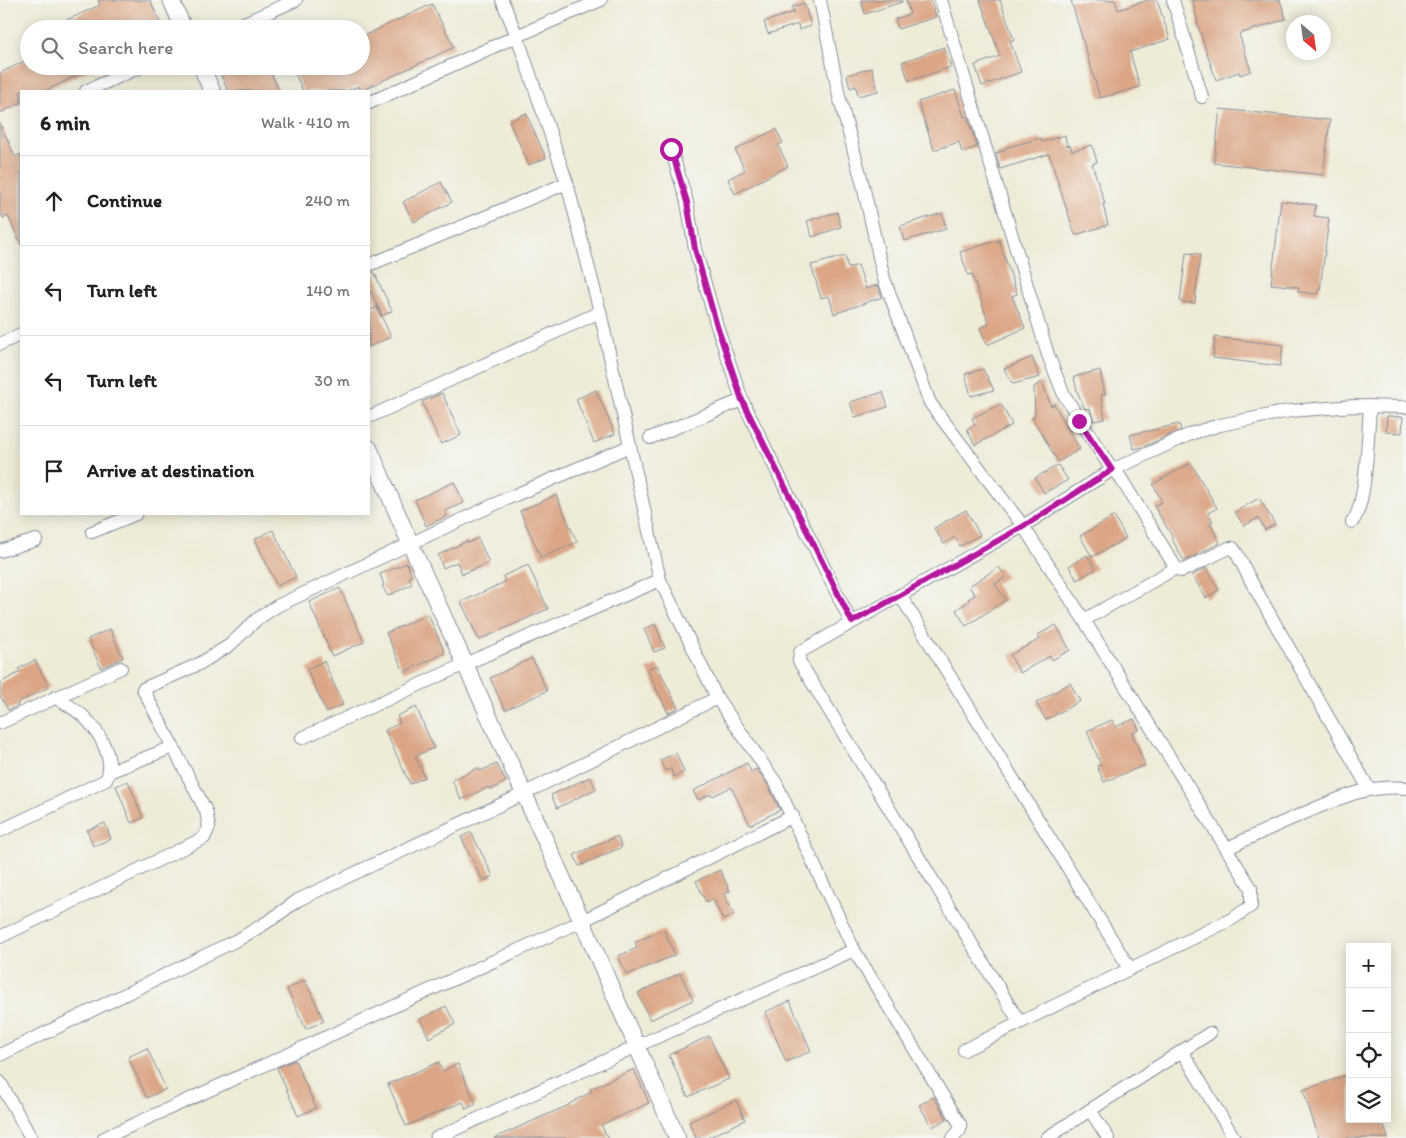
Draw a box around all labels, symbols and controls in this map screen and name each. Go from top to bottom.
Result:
north arrow [1286,15,1331,60]
search box [20,20,370,75]
icon: search [38,34,66,62]
text: Search here [78,36,173,59]
text: 6 min [40,110,90,135]
text: Walk · 410 m [261,113,350,132]
route start [660,138,683,161]
icon: ahead [40,187,68,215]
text: Continue [87,189,162,212]
text: 240 m [305,191,350,210]
icon: left [40,277,68,305]
text: Turn left [87,279,157,302]
text: 140 m [306,281,350,300]
icon: left [40,367,68,395]
text: Turn left [87,369,157,392]
text: 30 m [314,371,350,390]
route end [1068,410,1091,433]
icon: arrive [40,457,68,485]
text: Arrive at destination [87,459,254,482]
map controls [1346,943,1391,1123]
button: + [1346,943,1391,988]
button: − [1346,988,1391,1033]
button: locate [1346,1033,1391,1078]
button: layers [1346,1078,1391,1123]

